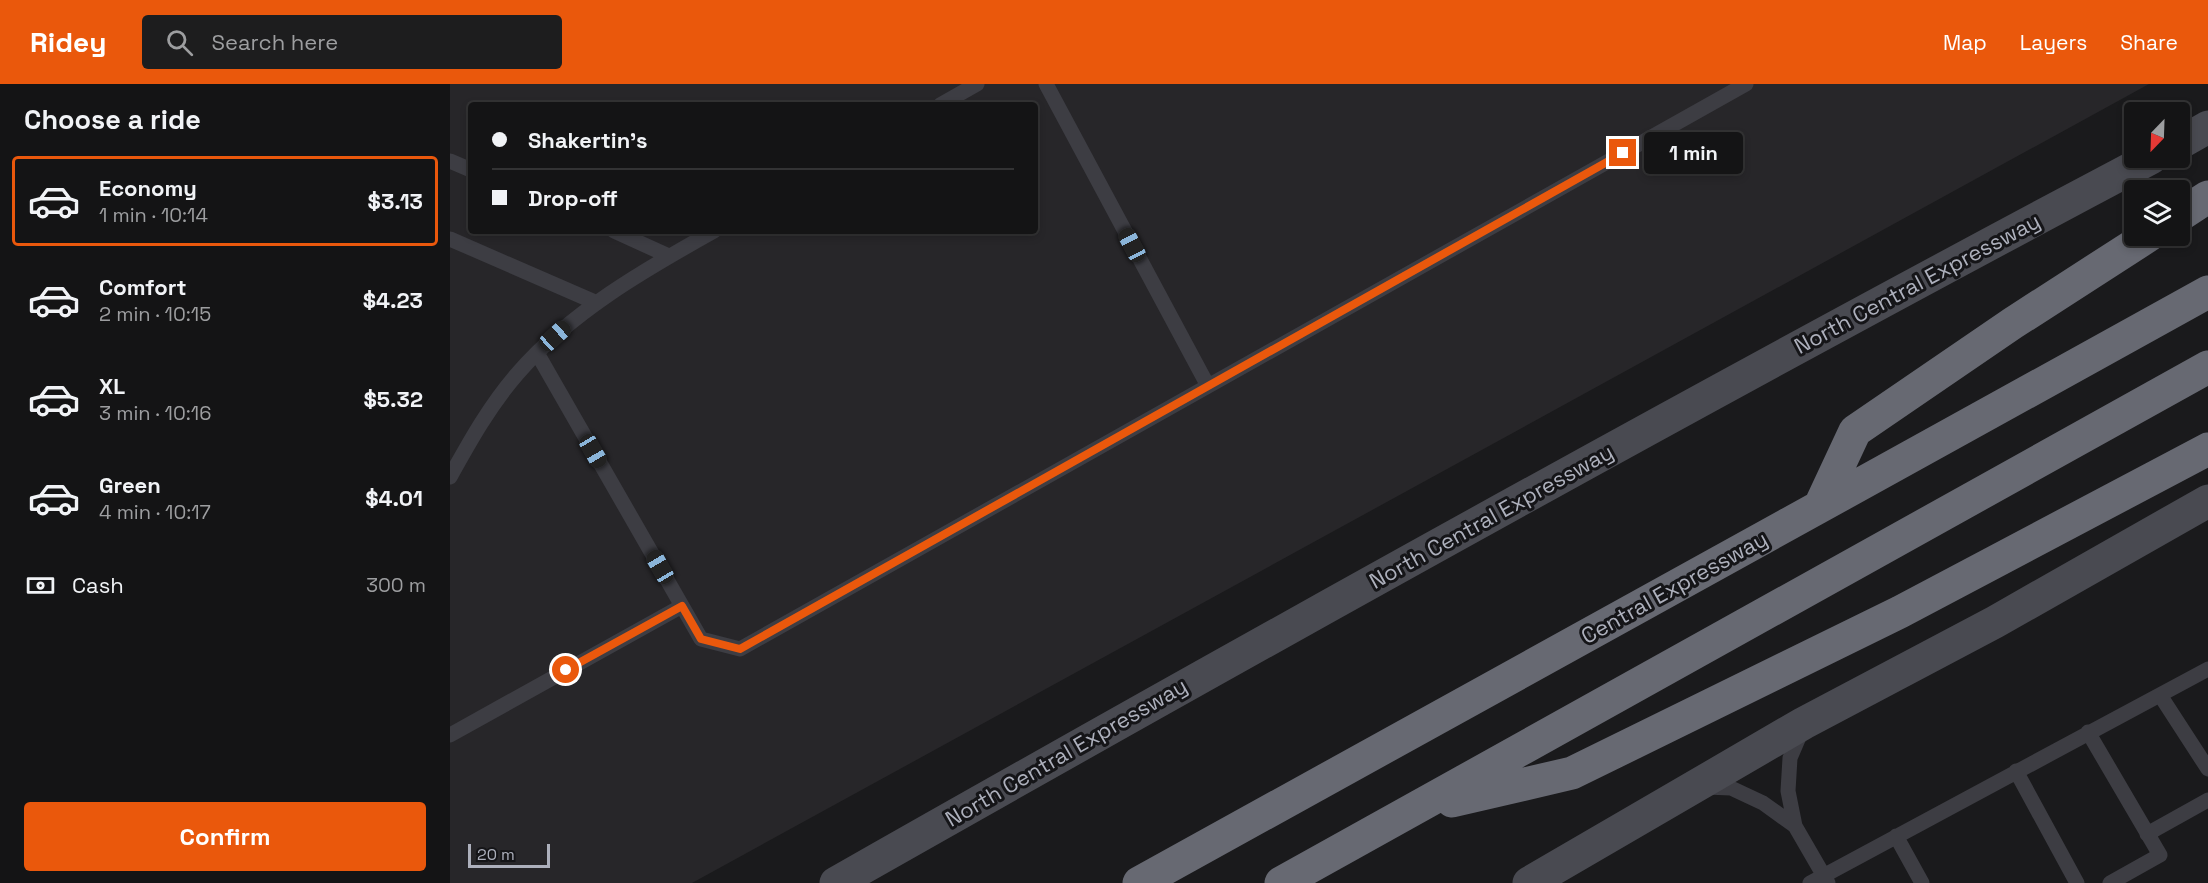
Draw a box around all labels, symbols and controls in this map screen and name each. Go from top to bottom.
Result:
search box [142,15,562,69]
text: Ridey [30,24,106,60]
icon: search [163,26,196,59]
text: Search here [211,28,338,56]
text: Map [1943,29,1987,56]
text: Layers [2020,29,2087,56]
text: Share [2120,29,2178,56]
text: Choose a ride [24,102,201,137]
north arrow [2124,102,2190,168]
map controls [2124,102,2190,246]
text: Shakertin's [528,126,648,154]
callout: 1 min [1644,132,1743,174]
route end [1609,139,1636,166]
text: 1 min [1669,140,1718,166]
icon: car [27,174,81,228]
text: Economy [99,174,197,202]
button: layers [2124,180,2190,246]
text: Drop-off [528,184,618,212]
text: $3.13 [368,187,423,215]
text: 1 min · 10:14 [99,202,208,228]
street label: North Central Expressway [1789,206,2045,360]
car [1116,225,1148,265]
icon: car [27,273,81,327]
text: Comfort [99,273,187,301]
text: $4.23 [363,286,423,314]
text: 2 min · 10:15 [99,301,211,327]
car [536,317,574,355]
icon: car [27,372,81,426]
text: XL [99,372,125,400]
text: $5.32 [363,385,423,413]
text: 3 min · 10:16 [99,400,211,426]
car [576,431,610,471]
street label: North Central Expressway [1364,437,1618,595]
icon: car [27,471,81,525]
text: Green [99,471,161,499]
text: $4.01 [365,484,423,512]
text: 4 min · 10:17 [99,499,211,525]
street label: Central Expressway [1576,524,1772,650]
car [643,547,677,587]
icon: cash [24,569,57,602]
text: Cash [72,571,124,599]
text: 300 m [366,572,426,598]
route start [552,656,579,683]
street label: North Central Expressway [940,671,1192,833]
button: Confirm [24,802,426,871]
scale bar [468,841,550,868]
text: 20 m [477,844,515,865]

